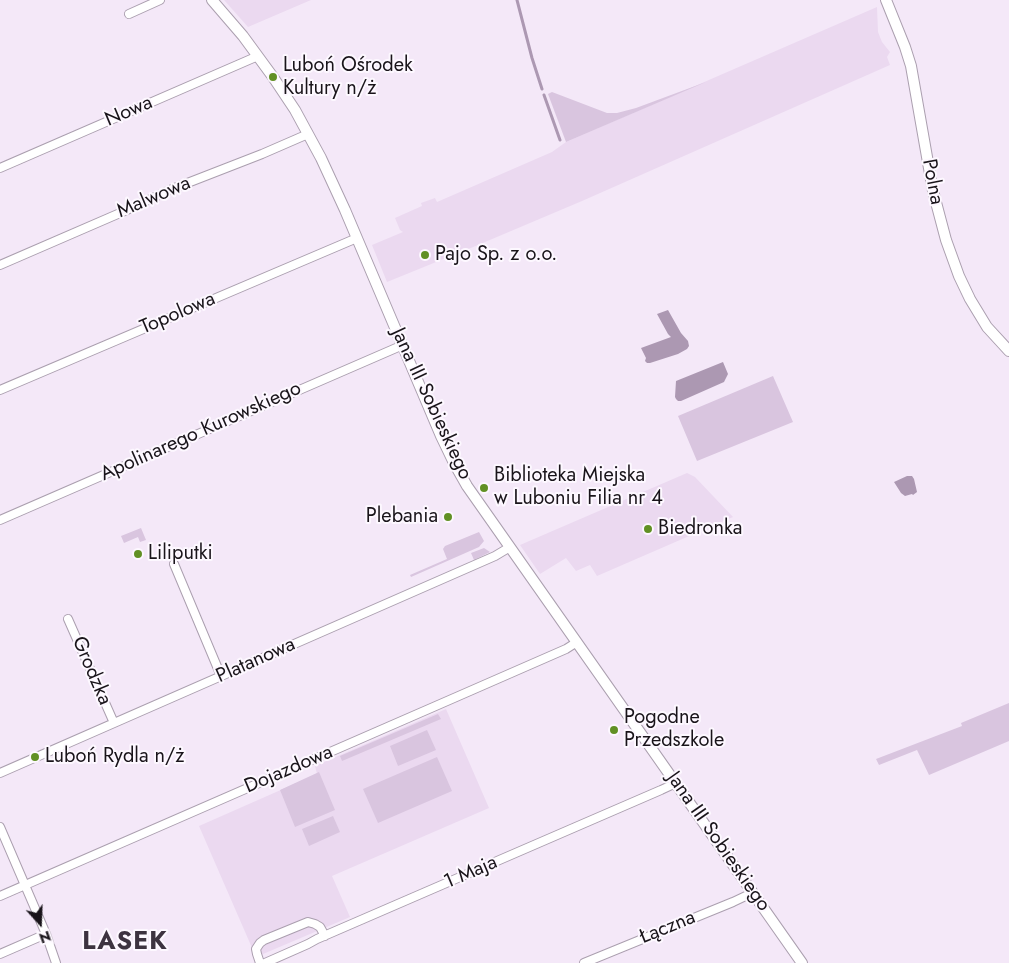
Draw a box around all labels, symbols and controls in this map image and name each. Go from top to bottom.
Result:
place label: Luboń Ośrodek Kultury n/ż [283,54,413,101]
marker: Luboń Ośrodek Kultury n/ż [267,71,279,83]
street label: Nowa [102,91,156,133]
street label: Polna [916,157,948,207]
street label: Malwowa [114,172,194,224]
place label: Pajo Sp. z o.o. [435,243,557,267]
marker: Pajo Sp. z o.o. [419,249,431,261]
street label: Topolowa [137,288,219,340]
street label: Jana III Sobieskiego [385,324,477,484]
street label: Apolinarego Kurowskiego [97,377,305,487]
place label: Biblioteka Miejska w Luboniu Filia nr 4 [494,464,663,511]
marker: Biblioteka Miejska w Luboniu Filia nr 4 [478,482,490,494]
place label: Plebania [366,505,438,529]
marker: Plebania [442,511,454,523]
place label: Biedronka [658,517,742,541]
marker: Biedronka [642,523,654,535]
place label: Liliputki [148,542,213,566]
marker: Liliputki [132,548,144,560]
street label: Grodzka [66,633,116,709]
street label: Platanowa [213,633,299,689]
place label: Pogodne Przedszkole [624,706,724,753]
marker: Pogodne Przedszkole [608,724,620,736]
street label: Dojazdowa [241,741,337,799]
place label: Luboń Rydla n/ż [45,745,185,769]
marker: Luboń Rydla n/ż [29,751,41,763]
street label: Jana III Sobieskiego [661,768,775,916]
street label: 1 Maja [441,851,501,895]
north arrow [15,898,65,948]
street label: Łączna [637,906,699,950]
text: N [36,926,54,948]
district label: LASEK [82,928,168,958]

